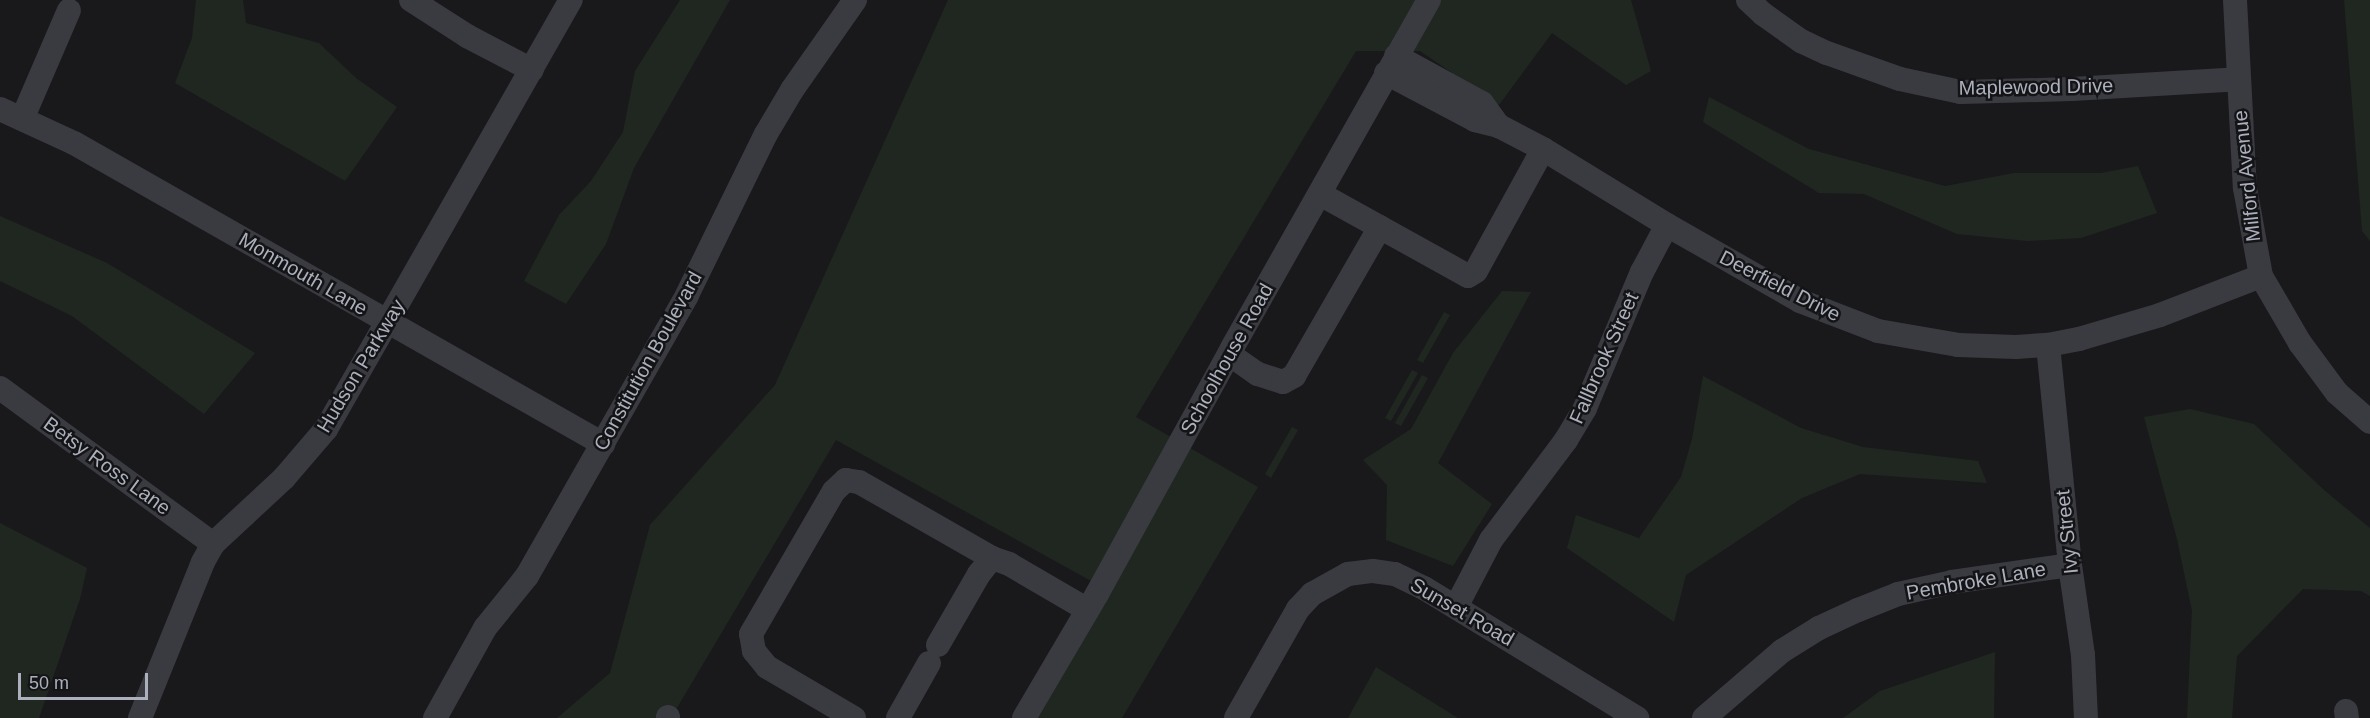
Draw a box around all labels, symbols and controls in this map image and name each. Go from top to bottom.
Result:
street label: Maplewood Drive [1959,74,2113,100]
street label: Milford Avenue [2228,109,2266,243]
street label: Monmouth Lane [234,227,372,321]
street label: Deerfield Drive [1716,245,1844,327]
street label: Constitution Boulevard [589,267,707,455]
street label: Schoolhouse Road [1176,279,1278,439]
street label: Fallbrook Street [1564,289,1644,427]
street label: Hudson Parkway [312,295,410,437]
street label: Betsy Ross Lane [39,412,175,520]
street label: Ivy Street [2051,489,2083,575]
street label: Pembroke Lane [1904,557,2048,605]
street label: Sunset Road [1406,573,1518,651]
scale bar [21,661,152,699]
text: 50 m [29,673,69,693]

